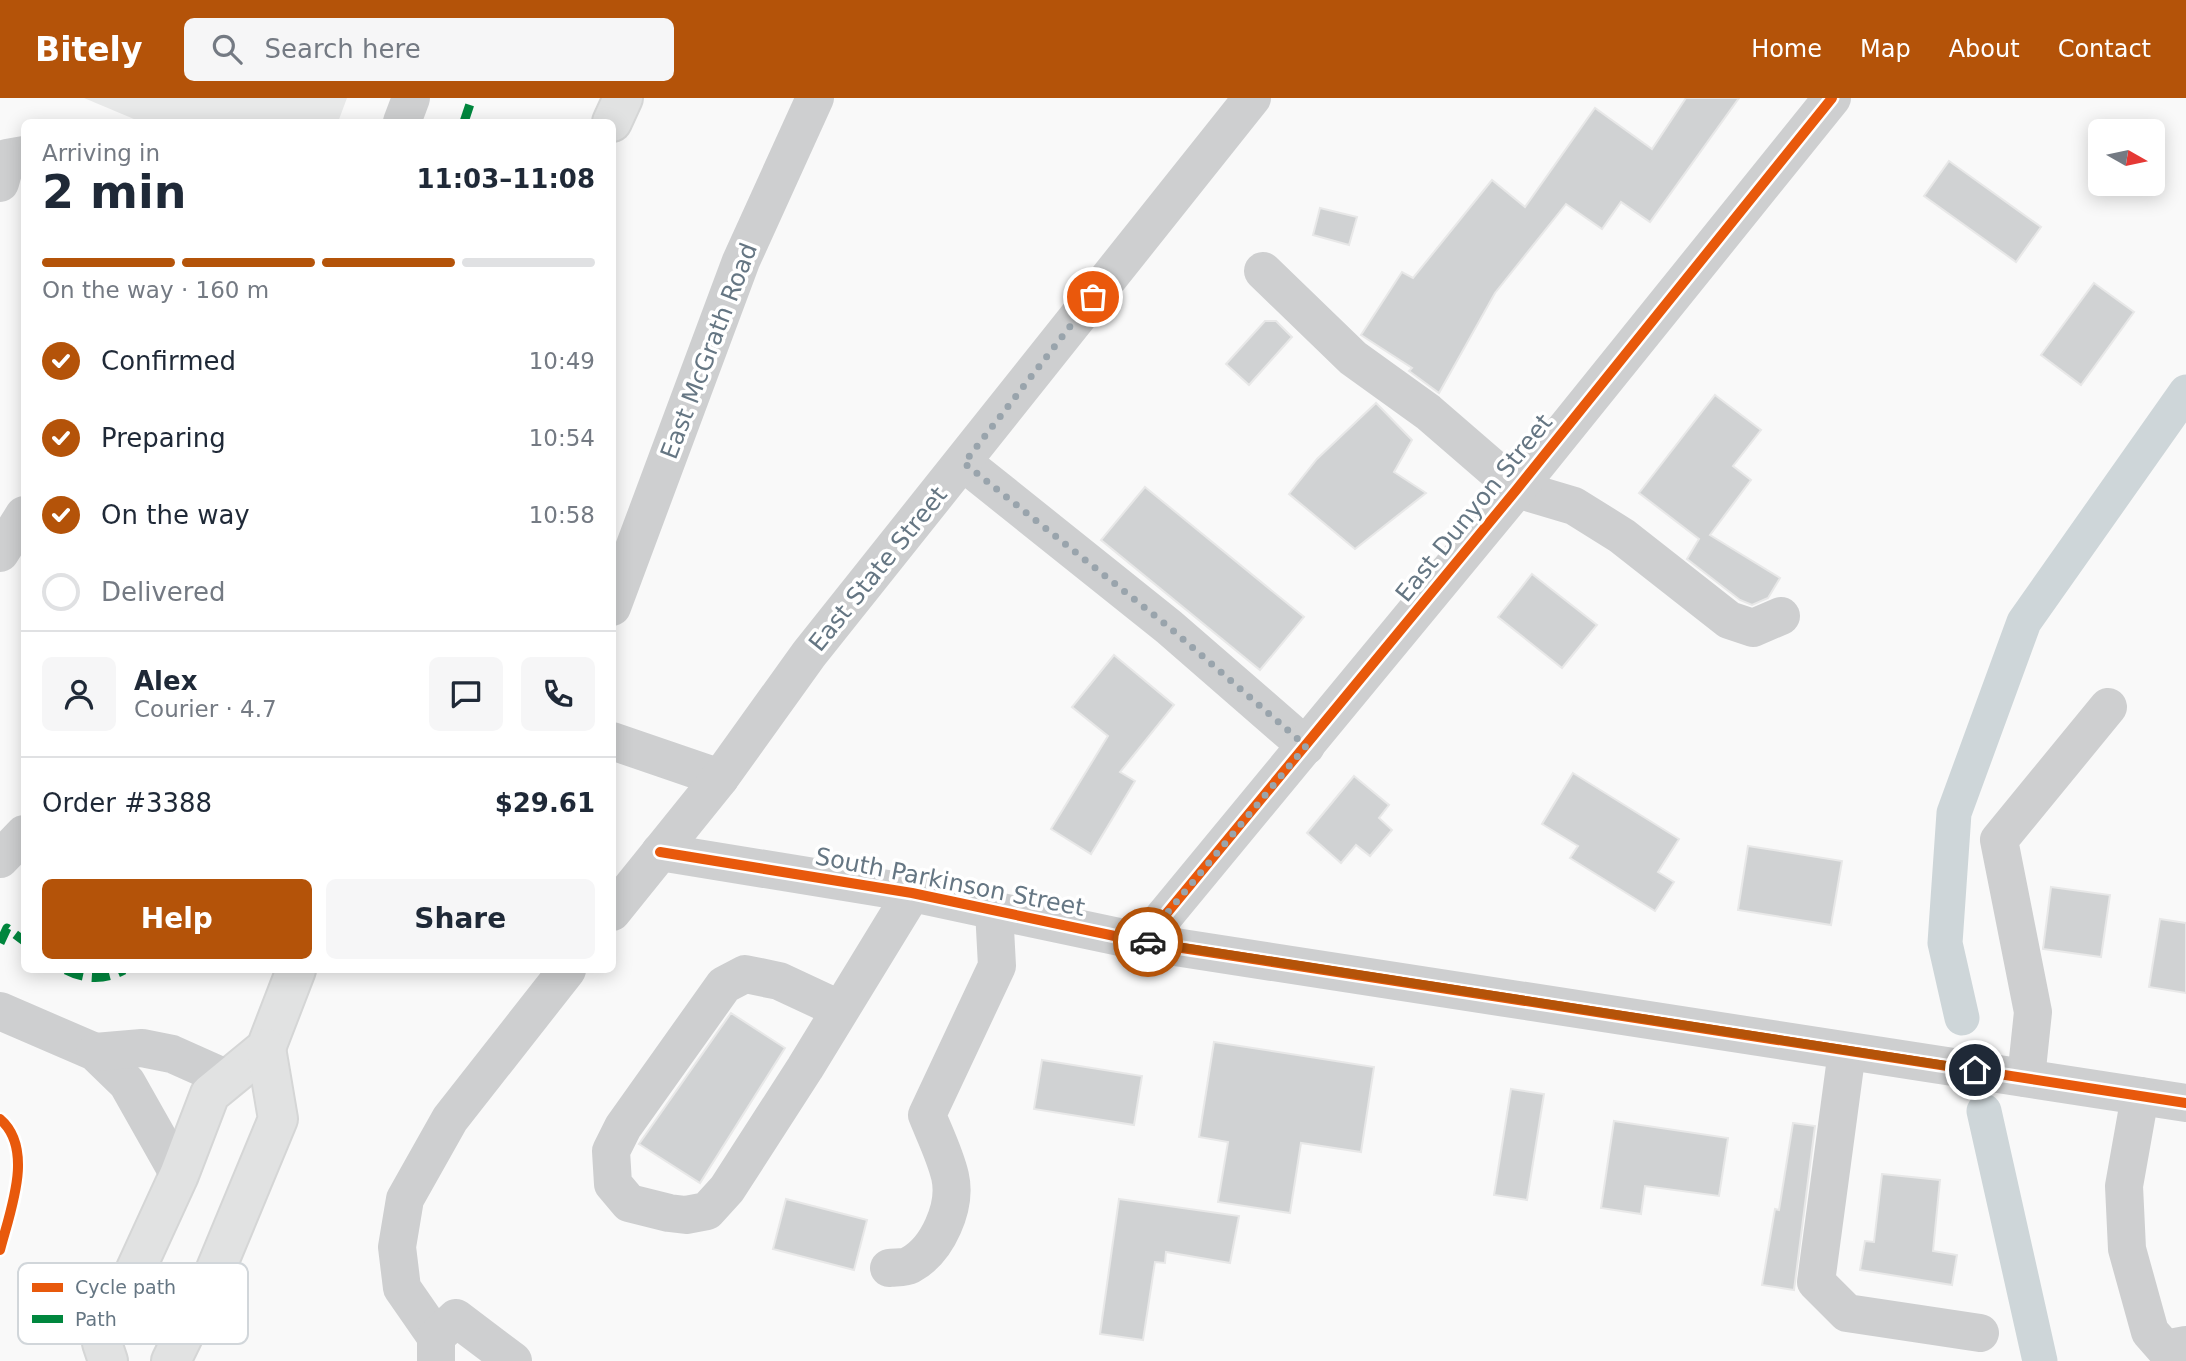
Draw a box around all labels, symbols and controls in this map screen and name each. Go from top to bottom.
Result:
search box [184,18,674,81]
text: Bitely [35,30,142,69]
icon: search [208,30,246,68]
text: Search here [264,34,421,64]
text: Home [1751,35,1822,63]
text: Map [1860,35,1911,63]
text: About [1949,35,2020,63]
text: Contact [2058,35,2151,63]
north arrow [2088,119,2165,196]
map controls [2088,119,2165,196]
text: Arriving in [42,140,160,166]
text: 11:03–11:08 [416,164,595,194]
text: 2 min [42,165,186,219]
street label: East McGrath Road [655,239,763,463]
pin [1063,267,1123,327]
text: On the way · 160 m [42,277,269,303]
icon: bag [1074,278,1112,316]
icon: check [42,342,80,380]
text: Confirmed [101,346,236,376]
text: 10:49 [529,348,595,374]
street label: East Dunyon Street [1390,409,1558,607]
icon: check [42,419,80,457]
text: Preparing [101,423,226,453]
text: 10:54 [529,425,595,451]
street label: East State Street [803,481,953,657]
icon: check [42,496,80,534]
text: On the way [101,500,250,530]
text: 10:58 [529,502,595,528]
text: Delivered [101,577,225,607]
button: person [42,657,116,731]
button: chat [429,657,503,731]
button: phone [521,657,595,731]
text: Alex [134,666,197,696]
text: Courier · 4.7 [134,696,277,722]
text: Order #3388 [42,788,212,818]
text: $29.61 [495,788,595,818]
street label: South Parkinson Street [813,842,1087,922]
button: Help [42,879,312,959]
button: Share [326,879,595,959]
courier [1113,907,1183,977]
icon: car [1129,923,1167,961]
pin [1945,1040,2005,1100]
icon: home [1956,1051,1994,1089]
legend [18,1263,248,1344]
text: Cycle path [75,1276,176,1298]
text: Path [75,1308,117,1330]

